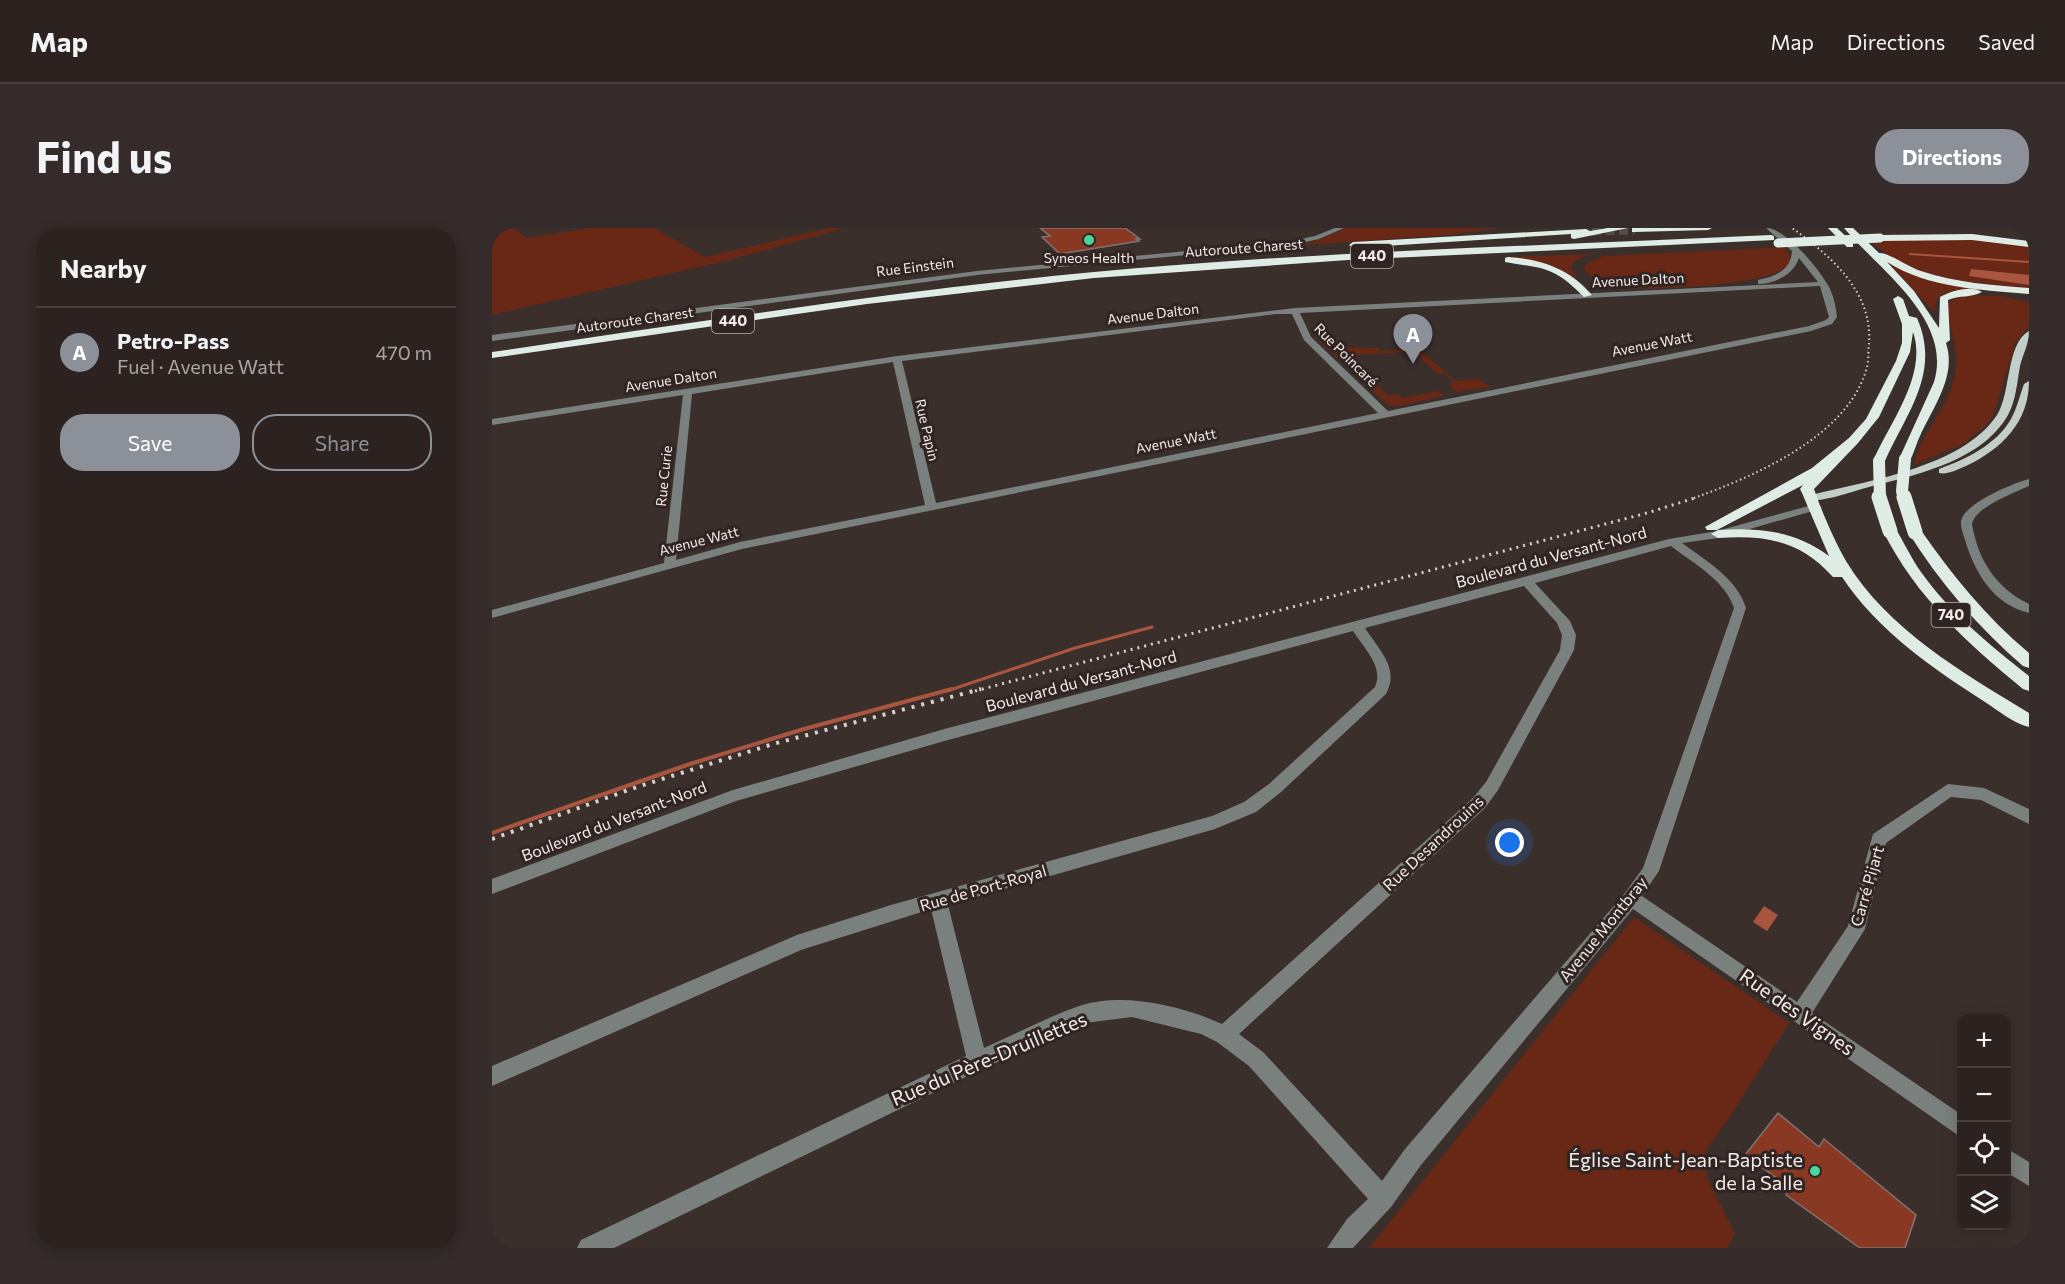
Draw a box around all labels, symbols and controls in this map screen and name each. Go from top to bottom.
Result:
text: Map [30,24,88,58]
text: Map [1771,29,1814,54]
text: Directions [1847,29,1945,54]
text: Saved [1978,29,2035,54]
button: Directions [1875,129,2029,184]
text: Find us [36,130,172,182]
marker: Syneos Health [1082,233,1096,247]
street label: Autoroute Charest [1184,235,1304,260]
road number: 440 [1351,244,1393,268]
place label: Syneos Health [1044,249,1134,266]
text: Nearby [60,252,147,283]
street label: Rue Einstein [875,253,955,280]
street label: Avenue Dalton [1591,269,1685,290]
street label: Avenue Dalton [1106,299,1200,328]
street label: Autoroute Charest [575,303,695,336]
road number: 440 [712,309,754,333]
pin: A [1394,314,1432,364]
street label: Rue Poincaré [1311,319,1382,390]
text: Petro-Pass [117,327,229,354]
street label: Avenue Watt [1610,327,1694,360]
text: A [72,340,87,364]
text: 470 m [376,340,432,364]
text: Fuel · Avenue Watt [117,354,284,378]
street label: Avenue Dalton [624,364,718,395]
street label: Rue Papin [912,397,943,463]
button: Save [60,414,240,471]
button: Share [252,414,432,471]
street label: Avenue Watt [1134,424,1218,457]
street label: Rue Curie [652,445,675,507]
street label: Avenue Watt [657,522,741,559]
street label: Boulevard du Versant-Nord [1453,522,1648,591]
road number: 740 [1932,603,1970,627]
street label: Boulevard du Versant-Nord [983,646,1178,715]
street label: Boulevard du Versant-Nord [519,776,709,865]
street label: Rue Desandrouins [1378,791,1487,894]
your location [1495,828,1524,857]
street label: Carré Pijart [1846,843,1887,928]
street label: Rue de Port-Royal [917,860,1048,915]
street label: Avenue Montbray [1555,873,1651,985]
street label: Rue des Vignes [1736,963,1860,1060]
street label: Rue du Père-Druillettes [887,1006,1090,1110]
map controls [1957,1014,2011,1230]
button: + [1957,1014,2011,1068]
button: − [1957,1068,2011,1122]
button: locate [1957,1122,2011,1176]
place label: Église Saint-Jean-Baptiste de la Salle [1568,1147,1803,1194]
marker: Église Saint-Jean-Baptiste de la Salle [1808,1164,1822,1178]
button: layers [1957,1176,2011,1230]

